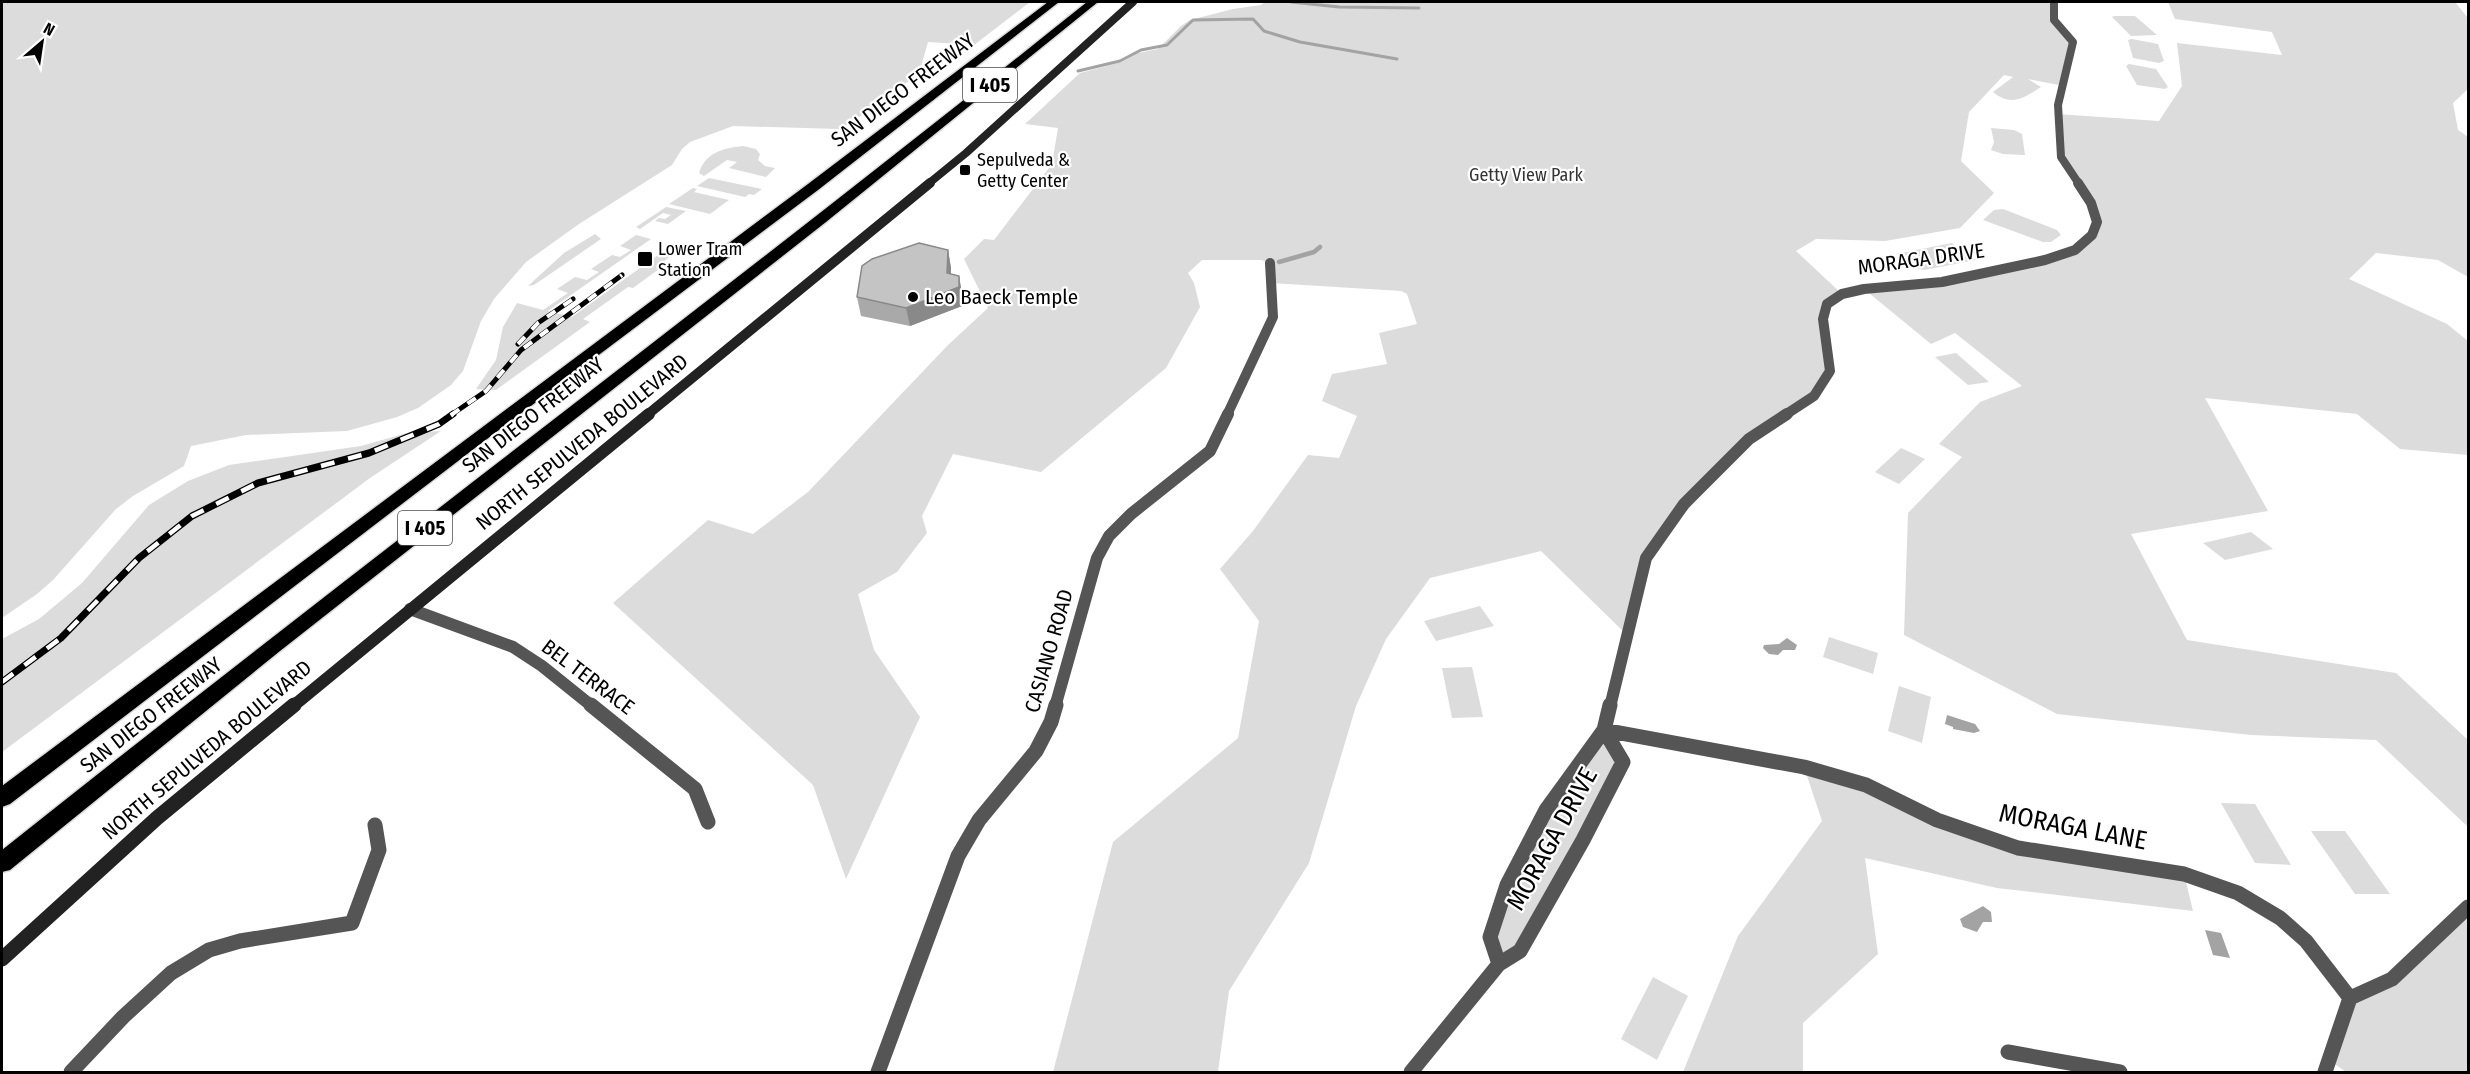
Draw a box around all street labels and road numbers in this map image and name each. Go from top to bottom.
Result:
street label: SAN DIEGO FREEWAY [826,27,980,152]
road number: I 405 [963,68,1017,102]
street label: MORAGA DRIVE [1856,237,1986,281]
street label: NORTH SEPULVEDA BOULEVARD [471,348,693,536]
street label: SAN DIEGO FREEWAY [457,351,610,479]
road number: I 405 [398,511,452,545]
street label: CASIANO ROAD [1019,586,1079,716]
street label: BEL TERRACE [536,634,640,720]
street label: SAN DIEGO FREEWAY [75,651,228,779]
street label: NORTH SEPULVEDA BOULEVARD [97,655,317,845]
street label: MORAGA DRIVE [1500,762,1604,916]
street label: MORAGA LANE [1996,797,2150,857]

